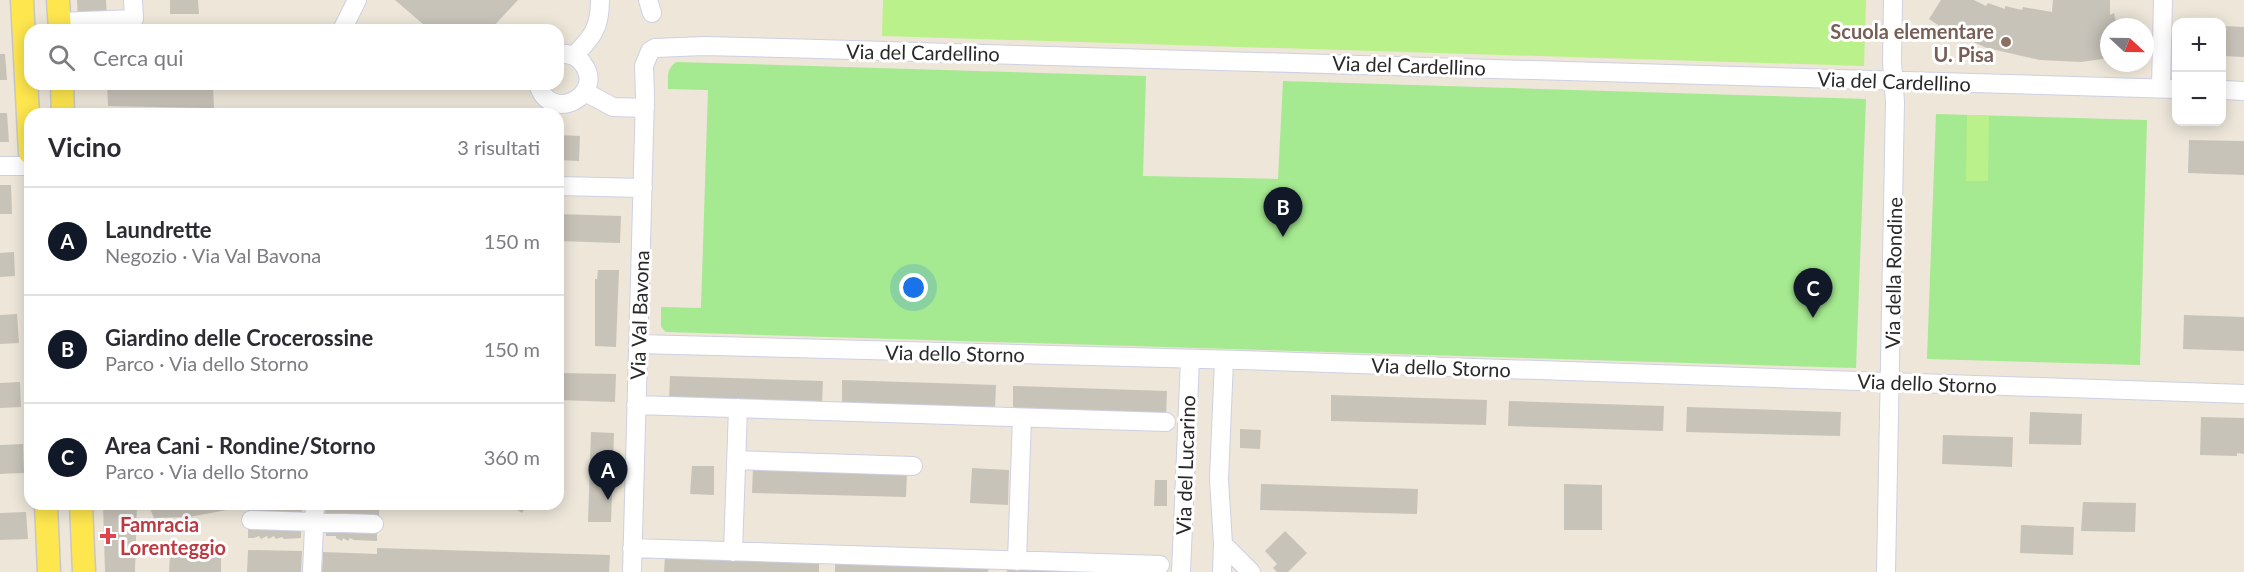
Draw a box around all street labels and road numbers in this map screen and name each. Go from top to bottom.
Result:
street label: Via del Cardellino [846,39,1000,65]
street label: Via del Cardellino [1332,50,1486,80]
street label: Via del Cardellino [1817,66,1971,96]
street label: Via della Rondine [1880,197,1906,349]
street label: Via Val Bavona [625,250,653,380]
street label: Via dello Storno [885,340,1025,366]
street label: Via dello Storno [1371,353,1511,381]
street label: Via dello Storno [1857,369,1997,397]
street label: Via del Lucarino [1171,395,1199,535]

